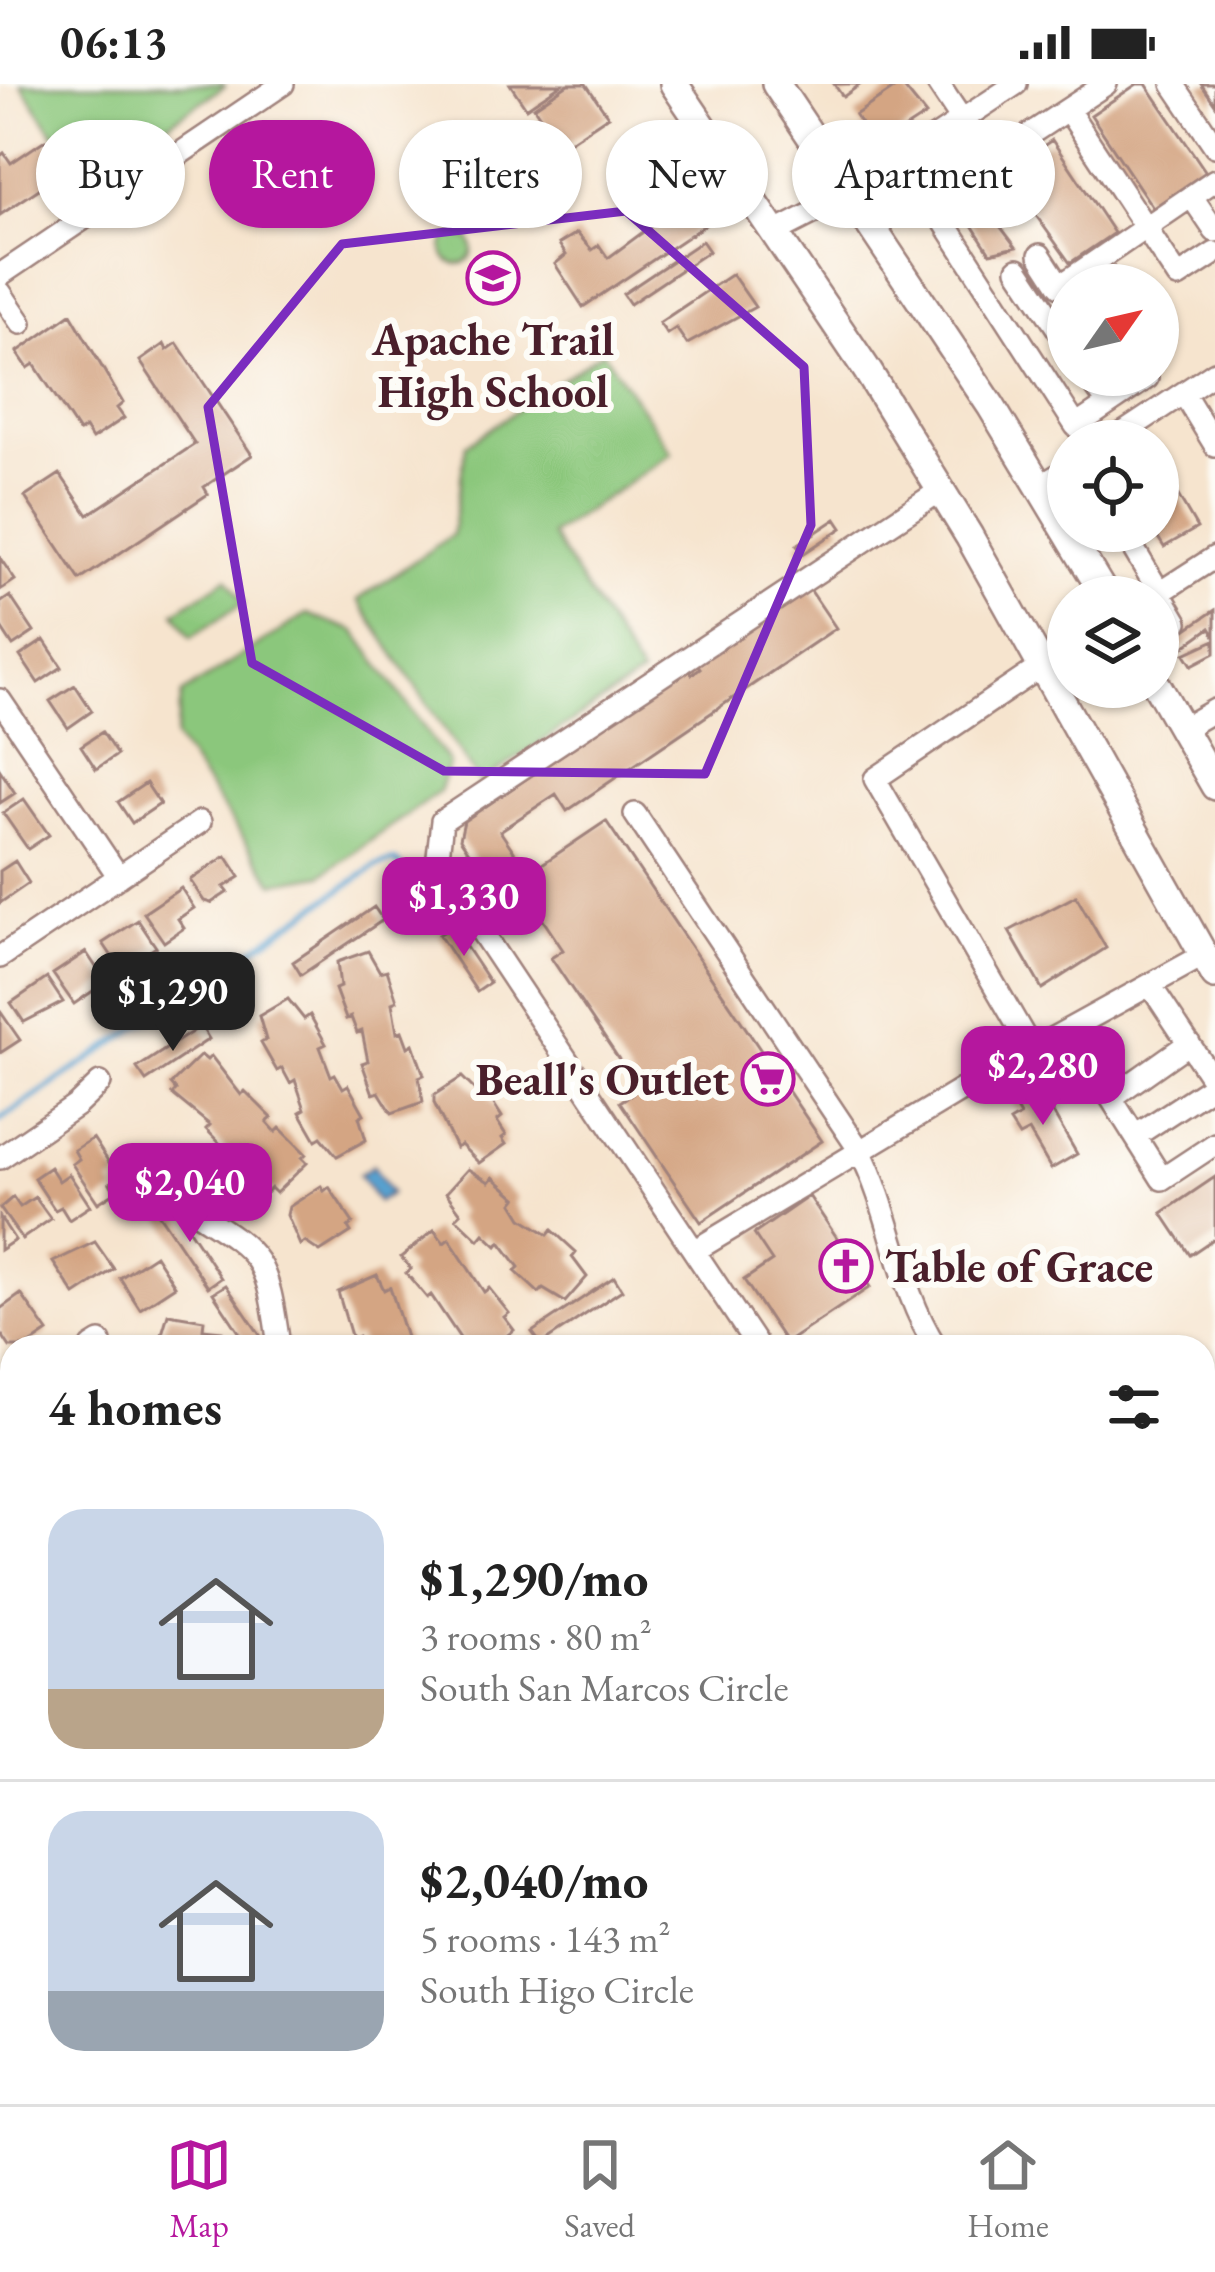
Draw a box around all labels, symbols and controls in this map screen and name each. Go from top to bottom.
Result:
text: 06:13 [60,13,168,71]
chip: Buy [36,120,185,228]
chip: Rent [209,120,375,228]
chip: Filters [399,120,582,228]
chip: New [606,120,768,228]
chip: Apartment [792,120,1055,228]
school or university icon: Apache Trail High School [465,250,521,306]
north arrow [1047,264,1179,396]
map controls [1047,264,1179,708]
place label: Apache Trail High School [371,310,614,421]
button: locate [1047,420,1179,552]
button: layers [1047,576,1179,708]
pin: $1,330 [366,857,562,959]
text: $1,330 [409,870,519,921]
pin: $1,290 [75,952,271,1054]
text: $1,290 [118,965,228,1016]
pin: $2,280 [945,1026,1141,1128]
text: $2,280 [988,1039,1098,1090]
place label: Beall's Outlet [476,1050,729,1108]
supermarket icon: Beall's Outlet [740,1051,796,1107]
pin: $2,040 [92,1143,288,1245]
text: $2,040 [135,1156,245,1207]
place label: Table of Grace [885,1237,1153,1295]
church icon: Table of Grace [818,1238,874,1294]
text: 4 homes [48,1374,222,1440]
icon: filters [1101,1374,1167,1440]
text: $1,290/mo [420,1545,648,1611]
icon: home [144,1557,288,1701]
text: 3 rooms · 80 m² [420,1611,652,1662]
text: South San Marcos Circle [420,1662,789,1713]
text: $2,040/mo [420,1847,648,1913]
icon: home [144,1859,288,2003]
text: 5 rooms · 143 m² [420,1913,671,1964]
text: South Higo Circle [420,1964,694,2015]
tab: Map [166,2132,232,2247]
tab: Saved [564,2132,635,2247]
tab: Home [967,2132,1049,2247]

